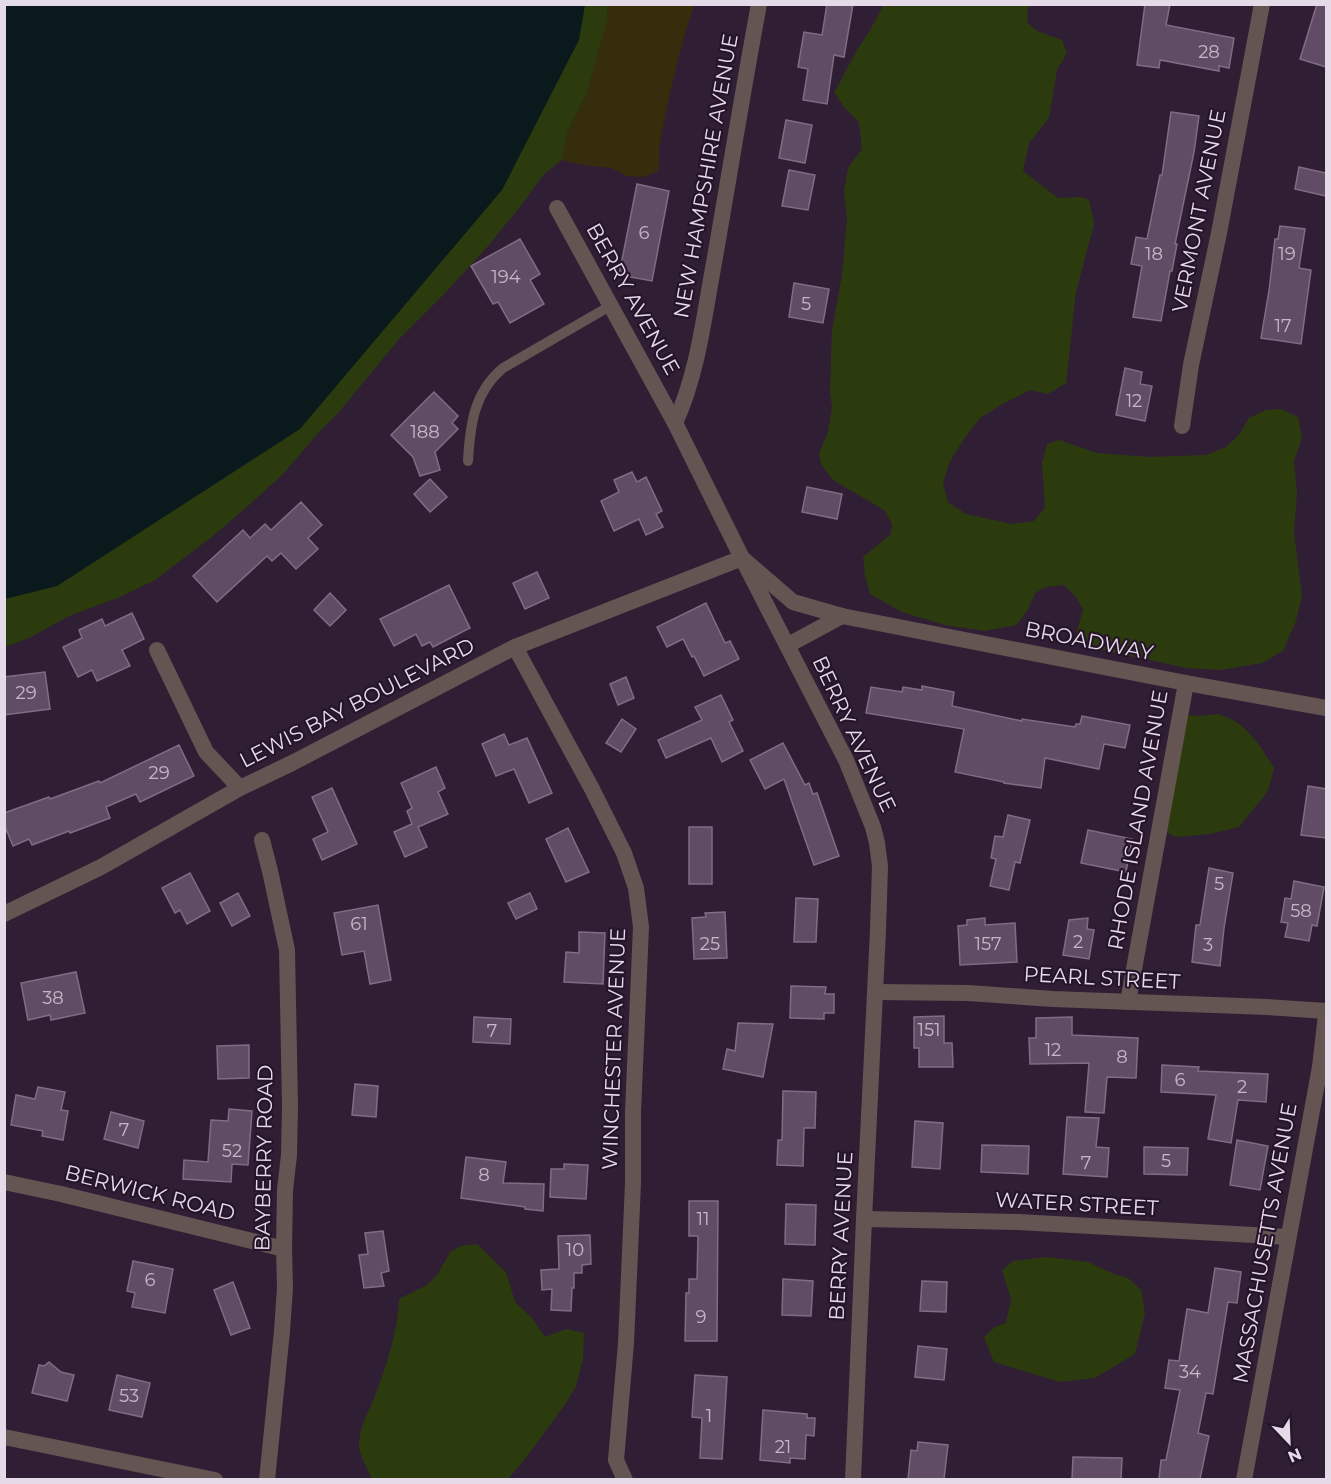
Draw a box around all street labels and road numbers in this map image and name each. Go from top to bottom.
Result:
street label: NEW HAMPSHIRE AVENUE [668,32,743,320]
street label: VERMONT AVENUE [1167,107,1230,315]
street label: BERRY AVENUE [581,219,685,379]
street label: BROADWAY [1023,616,1156,665]
street label: LEWIS BAY BOULEVARD [235,632,478,773]
street label: BERRY AVENUE [807,652,902,816]
street label: RHODE ISLAND AVENUE [1102,688,1173,952]
street label: WINCHESTER AVENUE [597,927,630,1171]
street label: PEARL STREET [1023,961,1181,994]
street label: BAYBERRY ROAD [249,1064,278,1252]
street label: MASSACHUSETTS AVENUE [1228,1101,1302,1385]
street label: BERRY AVENUE [824,1151,857,1321]
street label: BERWICK ROAD [62,1159,238,1226]
street label: WATER STREET [995,1187,1159,1220]

